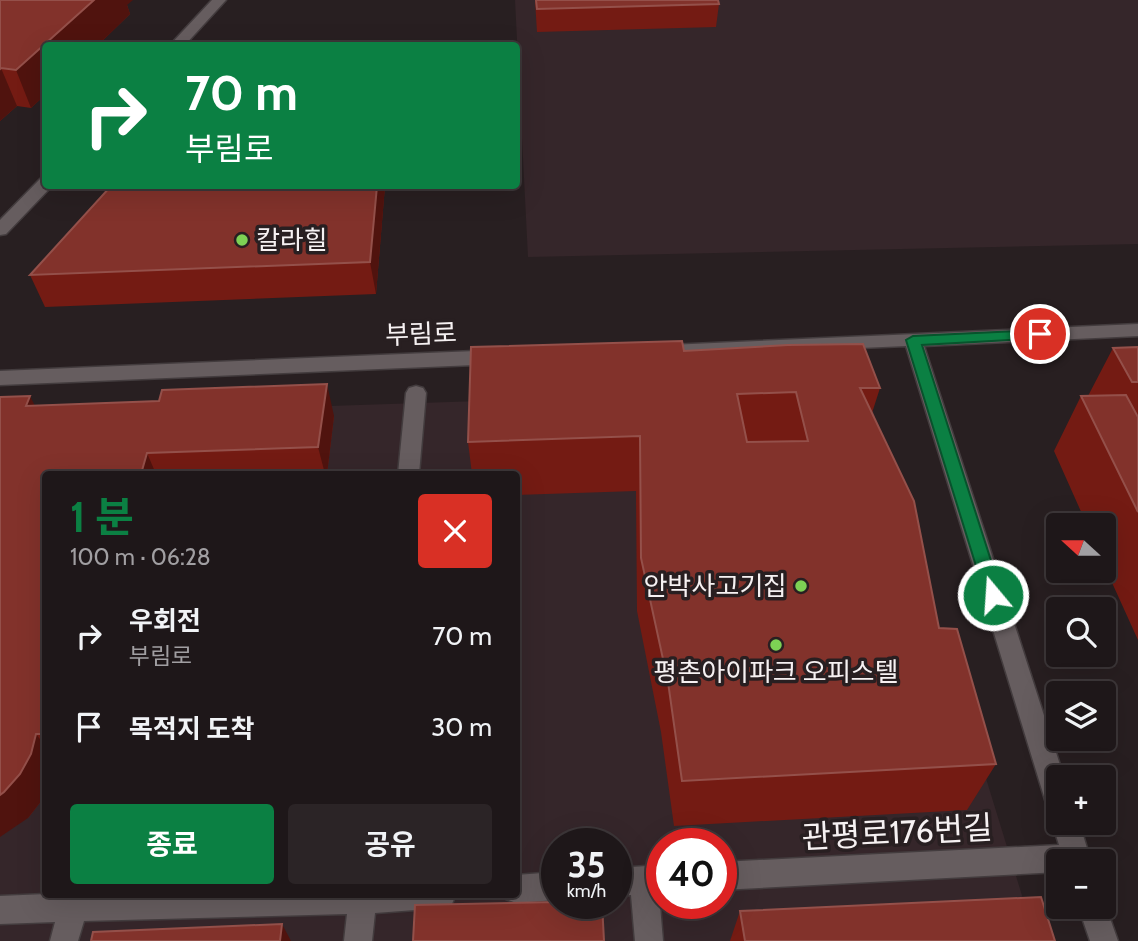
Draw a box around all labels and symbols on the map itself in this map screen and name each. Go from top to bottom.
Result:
place label: 칼라힐 [256,224,328,256]
marker: 칼라힐 [234,232,250,248]
pin [1010,304,1070,364]
street label: 부림로 [385,317,457,351]
north arrow [1046,513,1116,583]
position arrow [956,558,1030,632]
place label: 안박사고기집 [643,570,787,602]
marker: 안박사고기집 [793,578,809,594]
marker: 평촌아이파크 오피스텔 [768,637,784,653]
place label: 평촌아이파크 오피스텔 [653,656,899,688]
street label: 관평로176번길 [801,808,993,856]
speed limit sign: 40 [646,828,737,919]

